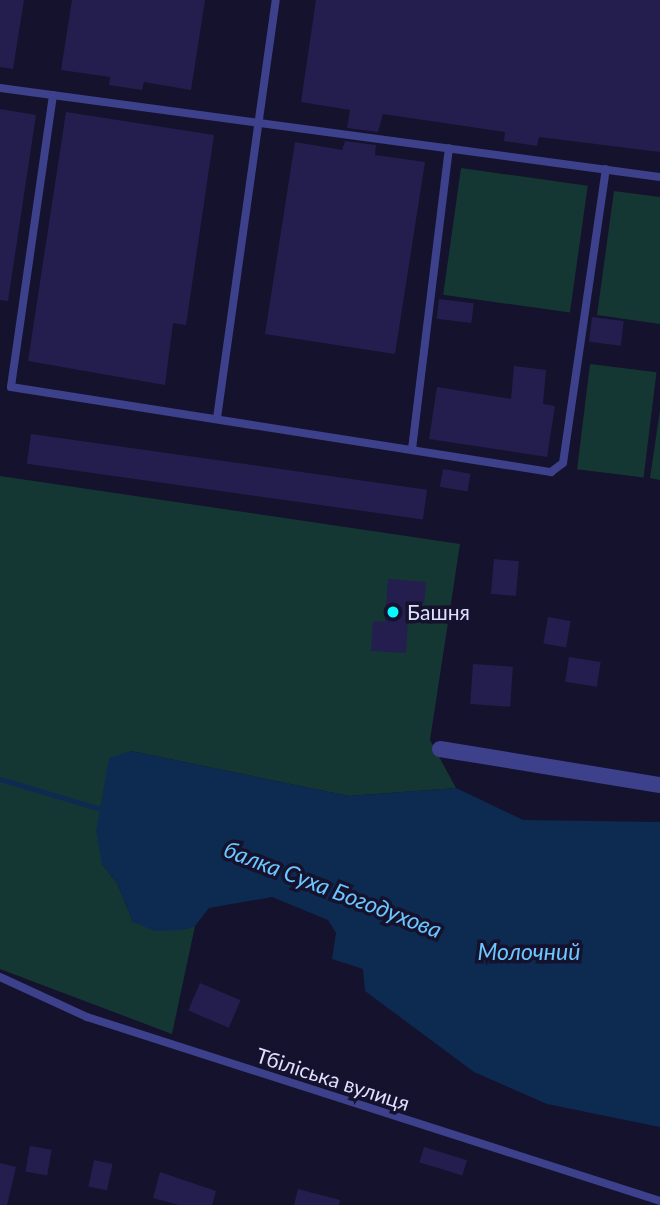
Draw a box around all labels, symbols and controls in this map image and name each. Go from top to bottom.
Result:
place label: Башня [407,599,470,625]
marker: Башня [385,604,401,620]
water label: балка Суха Богодухова [220,835,446,943]
water label: Молочний [478,937,580,965]
street label: Тбіліська вулиця [253,1042,413,1116]

